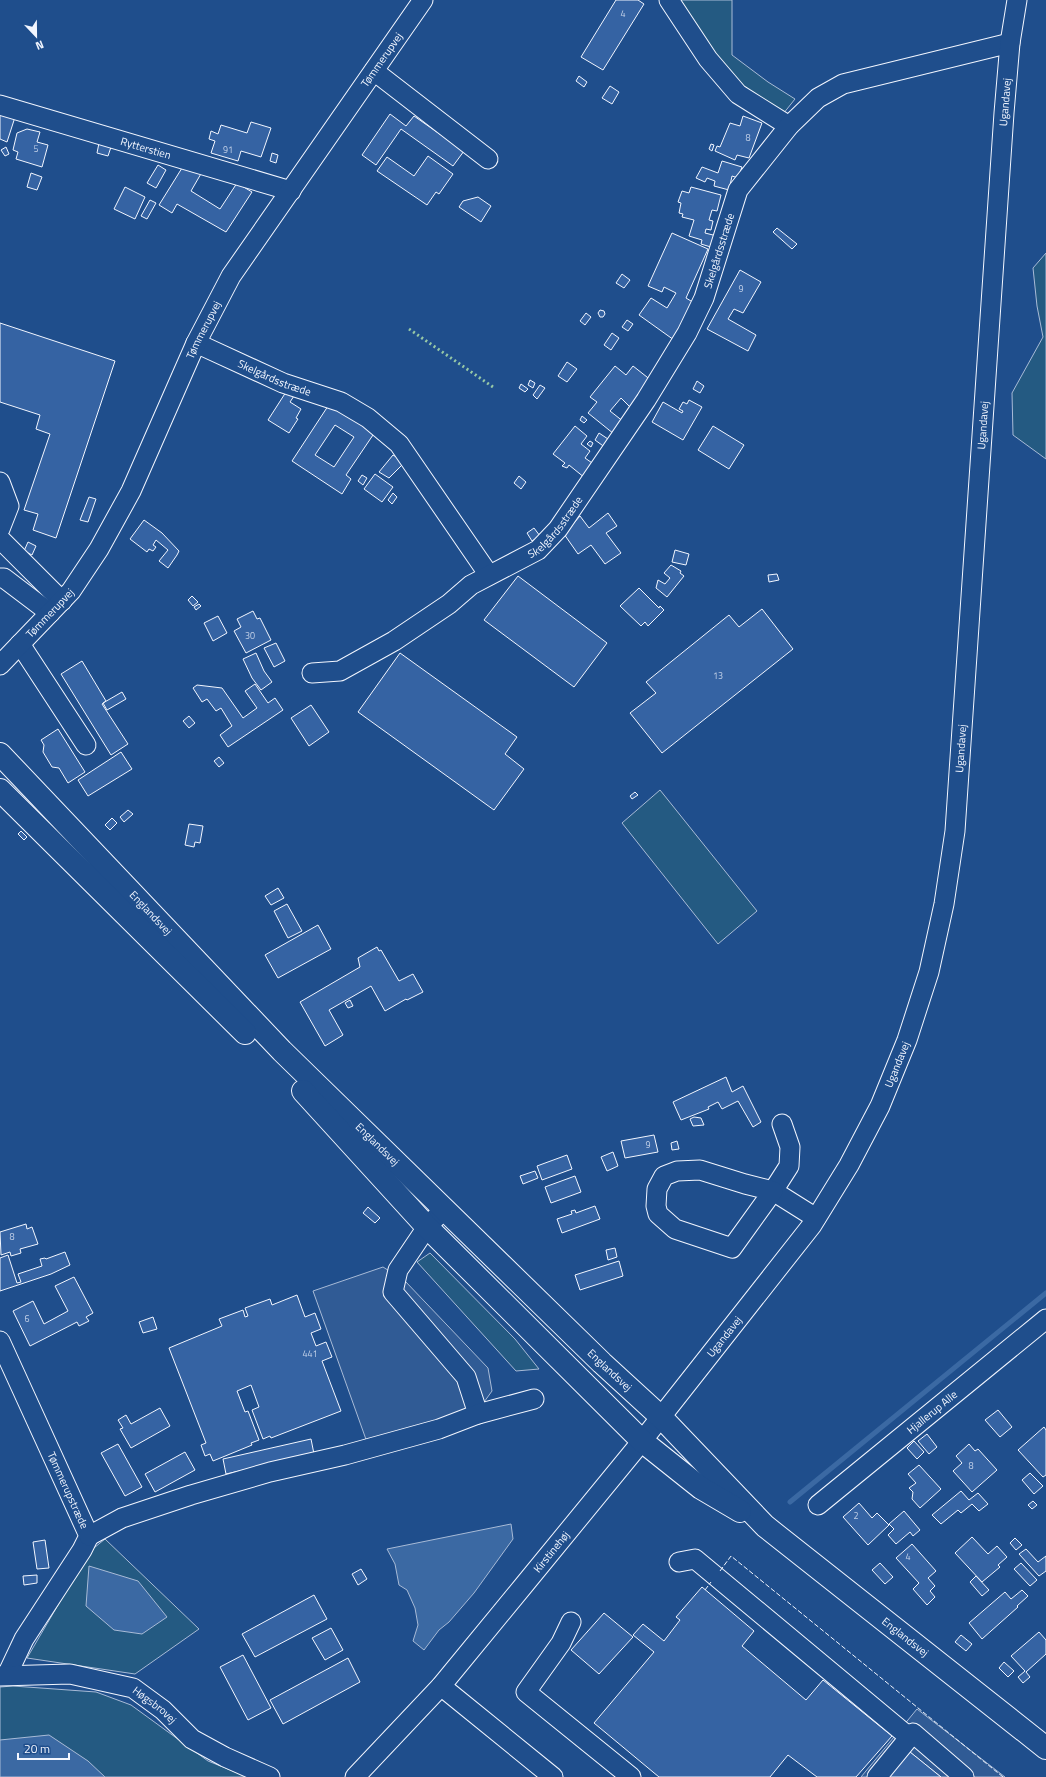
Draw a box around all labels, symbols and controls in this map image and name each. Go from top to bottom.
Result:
house number: 4 [620,7,626,20]
north arrow [16,16,56,56]
street label: Tømmerupvej [357,29,406,90]
text: N [33,36,46,54]
street label: Ugandavej [995,77,1015,127]
house number: 8 [745,131,751,144]
street label: Rytterstien [118,133,173,163]
house number: 5 [33,142,39,155]
house number: 91 [223,143,233,156]
street label: Skelgårdsstræde [700,211,738,290]
house number: 9 [738,282,744,295]
street label: Tømmerupvej [182,298,225,361]
street label: Skelgårdsstræde [235,355,314,400]
street label: Ugandavej [973,401,992,450]
street label: Skelgårdsstræde [525,493,586,562]
street label: Tømmerupvej [22,585,77,641]
house number: 30 [245,629,255,642]
house number: 13 [713,669,723,682]
street label: Ugandavej [951,724,970,773]
street label: Englandsvej [126,887,176,939]
street label: Ugandavej [880,1039,914,1090]
street label: Englandsvej [352,1119,403,1169]
house number: 9 [645,1138,651,1151]
house number: 8 [9,1230,15,1243]
house number: 6 [24,1312,30,1325]
street label: Ugandavej [703,1313,745,1361]
street label: Englandsvej [584,1345,636,1395]
house number: 441 [302,1347,318,1360]
street label: Hjallerup Alle [903,1386,961,1438]
street label: Tømmerupstræde [44,1449,93,1532]
house number: 8 [968,1459,974,1472]
house number: 2 [853,1509,859,1522]
street label: Kirstinehøj [529,1527,573,1576]
house number: 4 [905,1550,911,1563]
street label: Englandsvej [879,1613,932,1660]
street label: Høgsbrovej [129,1682,180,1727]
scale bar [18,1735,69,1761]
text: 20 m [24,1739,50,1758]

